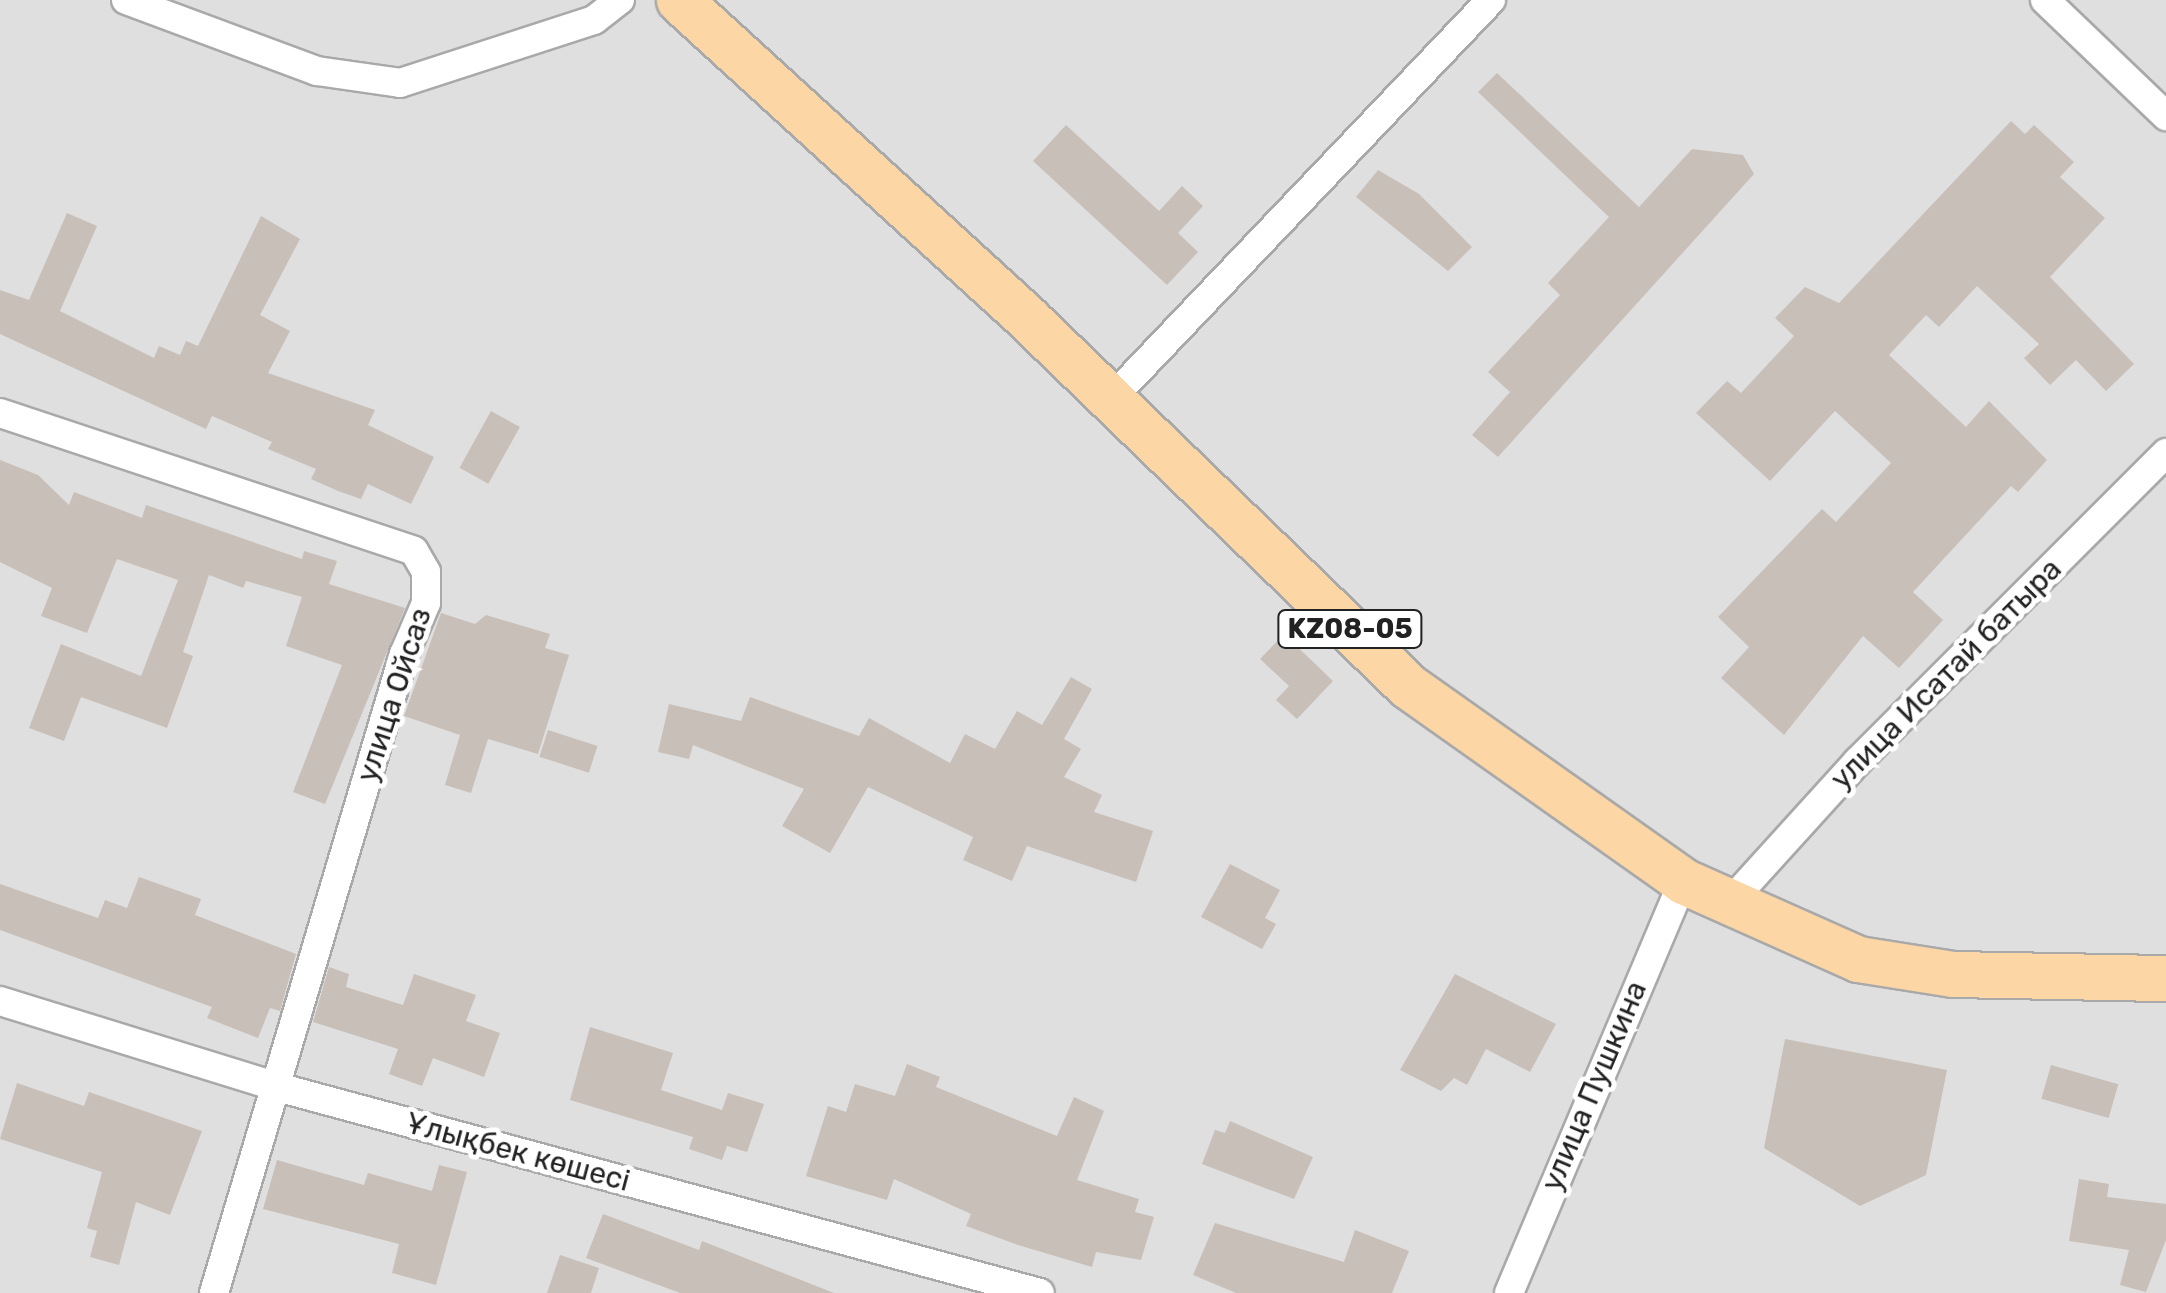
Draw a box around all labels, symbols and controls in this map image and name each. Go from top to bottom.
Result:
street label: улица Исатай батыра [1823,551,2069,797]
street label: улица Ойсаз [349,604,439,786]
road number: KZ08-05 [1275,606,1425,652]
street label: улица Пушкина [1534,976,1654,1196]
street label: Ұлықбек көшесі [402,1105,634,1199]

